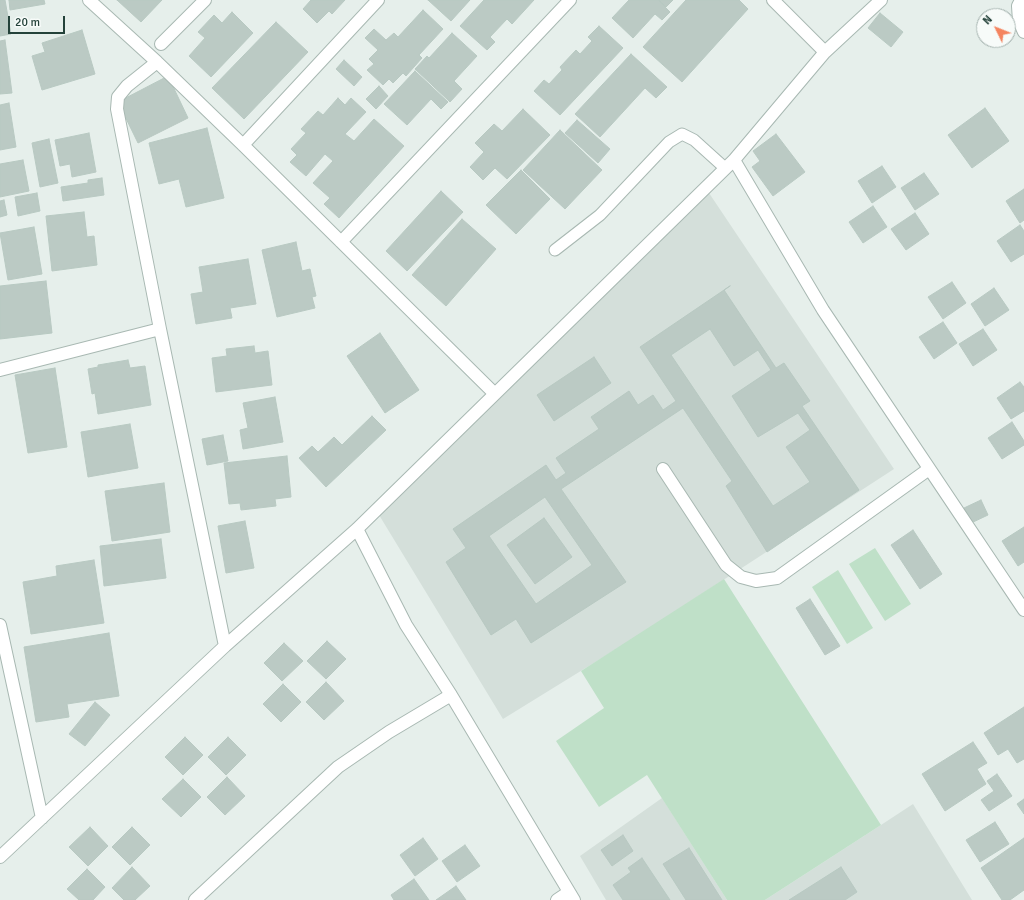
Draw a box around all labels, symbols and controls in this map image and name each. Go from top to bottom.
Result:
scale bar [10,8,67,34]
north arrow [976,8,1016,48]
text: N [980,13,995,27]
text: 20 m [15,15,40,30]

